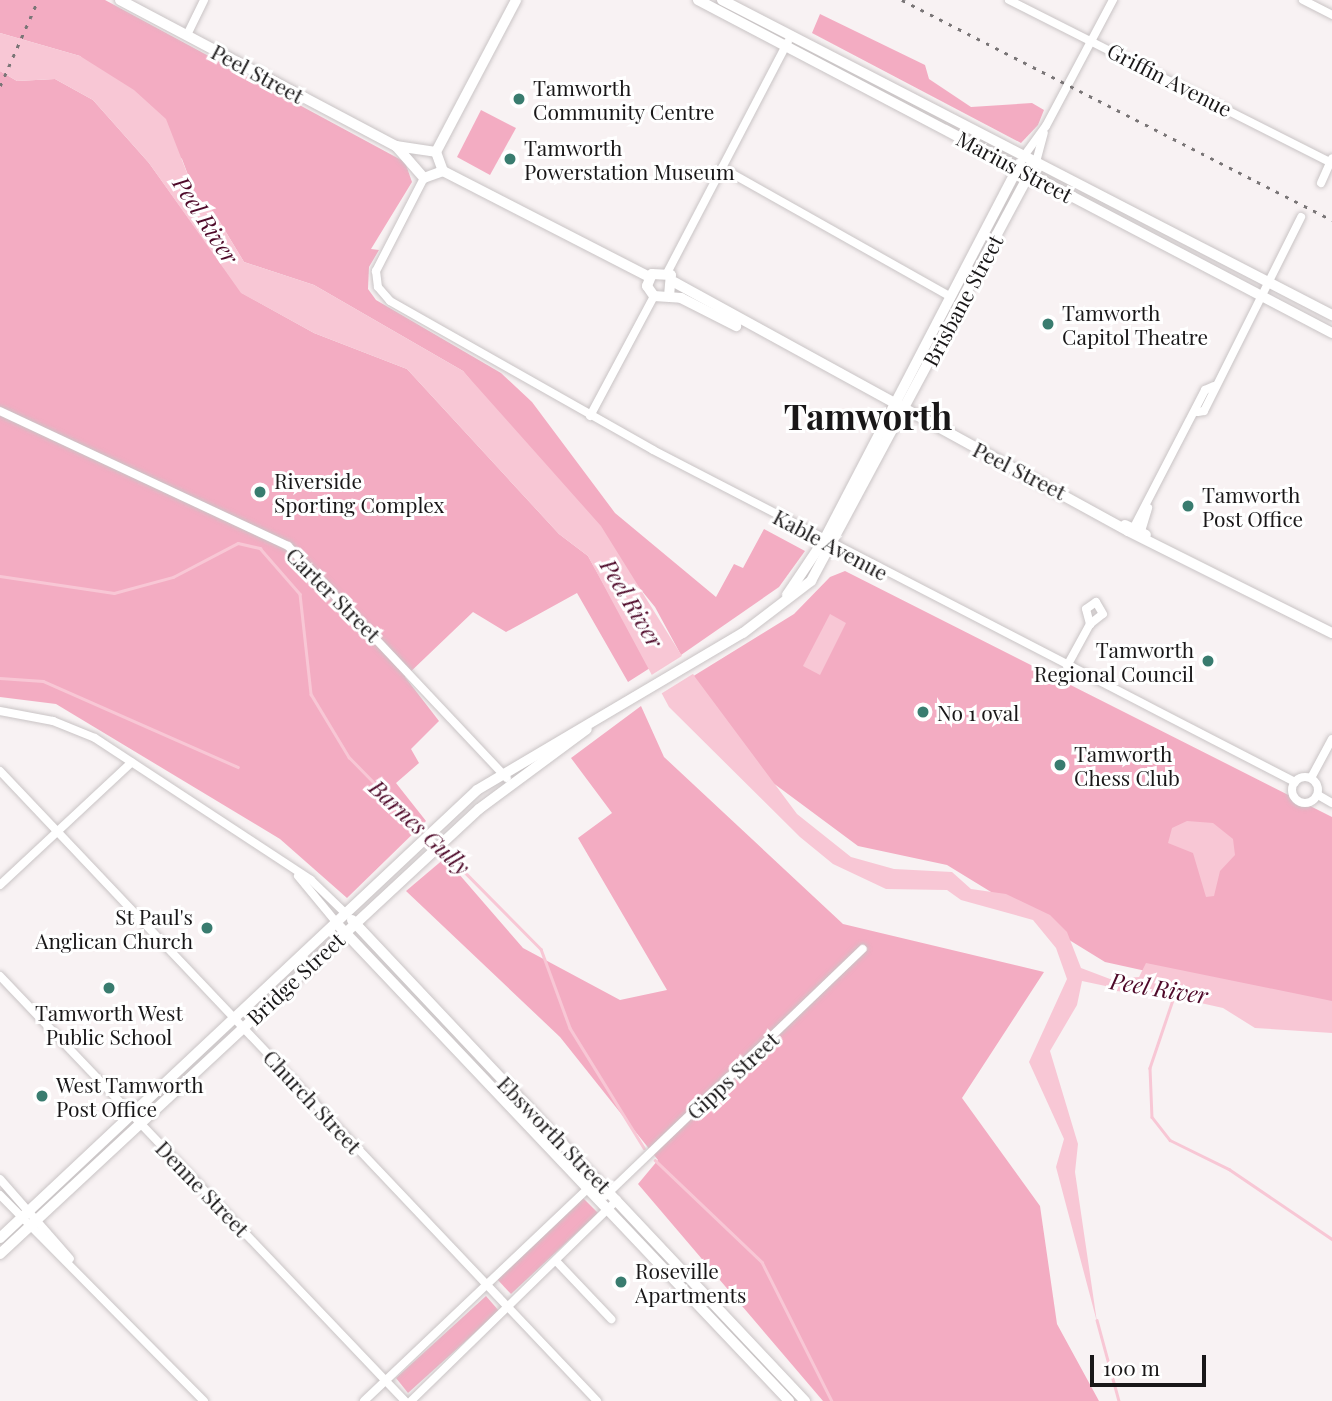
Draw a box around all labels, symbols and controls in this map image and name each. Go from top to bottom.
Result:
street label: Griffin Avenue [1103,37,1237,121]
street label: Peel Street [208,38,308,108]
place label: Tamworth Community Centre [533,74,715,124]
marker: Tamworth Community Centre [511,91,527,107]
street label: Marius Street [953,125,1077,207]
place label: Tamworth Powerstation Museum [524,134,735,184]
marker: Tamworth Powerstation Museum [502,151,518,167]
water label: Peel River [167,171,245,269]
street label: Brisbane Street [917,230,1007,370]
place label: Tamworth Capitol Theatre [1062,299,1209,349]
marker: Tamworth Capitol Theatre [1040,316,1056,332]
district label: Tamworth [784,395,952,437]
street label: Peel Street [969,436,1071,504]
place label: Riverside Sporting Complex [274,467,444,517]
place label: Tamworth Post Office [1202,481,1304,531]
marker: Riverside Sporting Complex [252,484,268,500]
marker: Tamworth Post Office [1180,498,1196,514]
street label: Kable Avenue [769,503,893,585]
street label: Carter Street [282,542,386,646]
water label: Peel River [595,553,669,653]
place label: Tamworth Regional Council [1034,636,1194,686]
marker: Tamworth Regional Council [1200,653,1216,669]
place label: No 1 oval [937,699,1019,725]
marker: No 1 oval [915,704,931,720]
place label: Tamworth Chess Club [1074,740,1180,790]
marker: Tamworth Chess Club [1052,757,1068,773]
water label: Barnes Gully [364,774,476,880]
place label: St Paul's Anglican Church [35,903,193,953]
marker: St Paul's Anglican Church [199,920,215,936]
street label: Bridge Street [241,927,349,1029]
water label: Peel River [1108,967,1210,1009]
marker: Tamworth West Public School [101,980,117,996]
place label: Tamworth West Public School [35,999,183,1049]
street label: Gipps Street [681,1026,783,1124]
street label: Church Street [259,1044,367,1158]
street label: Ebsworth Street [493,1070,617,1198]
place label: West Tamworth Post Office [56,1071,205,1121]
marker: West Tamworth Post Office [34,1088,50,1104]
street label: Denne Street [151,1135,255,1241]
place label: Roseville Apartments [635,1257,746,1307]
marker: Roseville Apartments [613,1274,629,1290]
scale bar [1094,1342,1210,1386]
text: 100 m [1103,1353,1160,1381]

